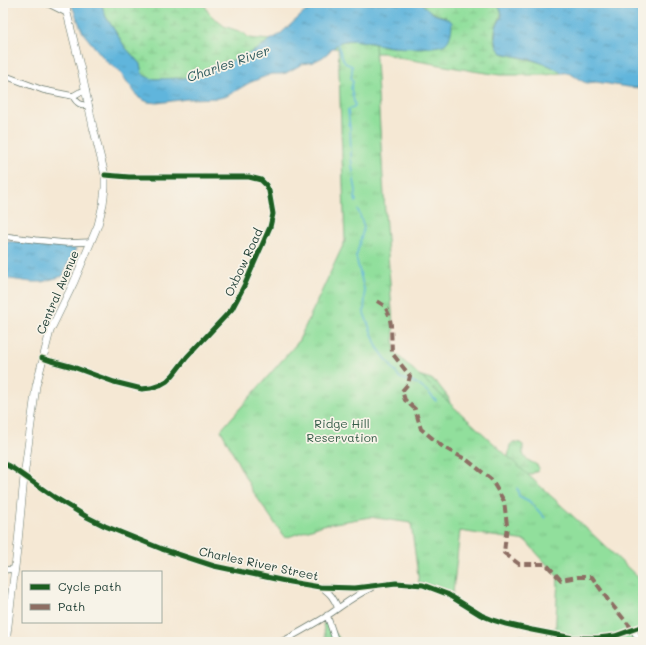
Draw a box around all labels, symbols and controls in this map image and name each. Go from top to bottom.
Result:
water label: Charles River [184,41,272,85]
street label: Oxbow Road [220,225,266,299]
street label: Central Avenue [32,248,82,336]
park label: Ridge Hill Reservation [307,415,377,445]
street label: Charles River Street [198,542,320,584]
legend [22,571,162,623]
text: Cycle path [58,578,121,594]
text: Path [58,598,85,614]

